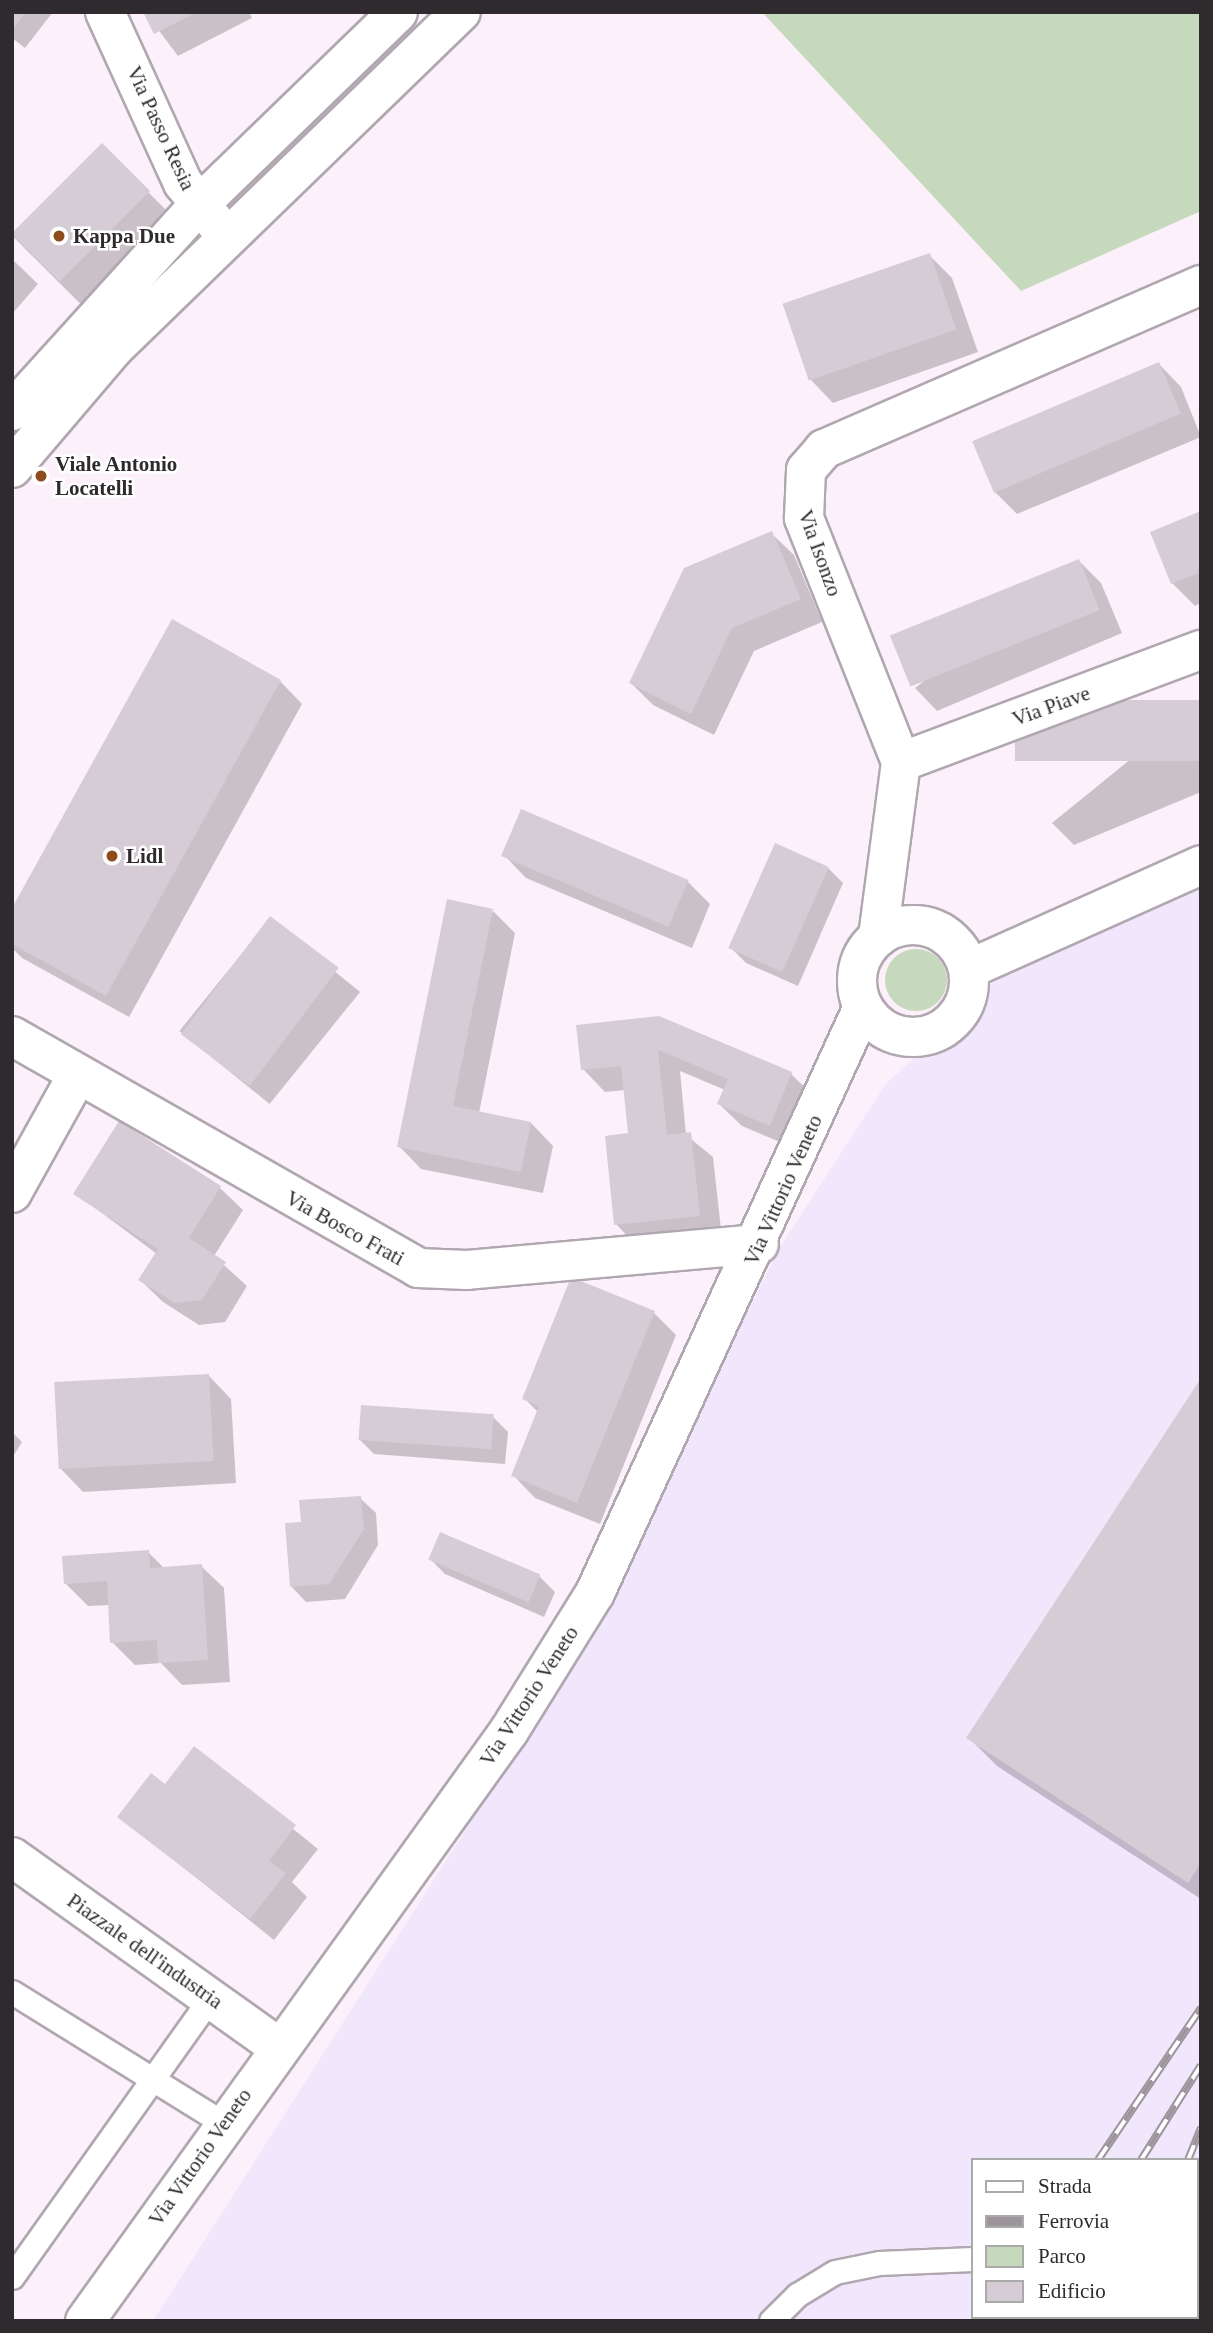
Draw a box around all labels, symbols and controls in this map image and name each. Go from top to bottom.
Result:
street label: Via Passo Resia [121,62,201,194]
place label: Kappa Due [73,223,175,249]
marker: Kappa Due [51,228,67,244]
place label: Viale Antonio Locatelli [55,451,178,501]
marker: Viale Antonio Locatelli [33,468,49,484]
street label: Via Isonzo [793,506,847,600]
street label: Via Piave [1009,680,1093,732]
place label: Lidl [126,843,163,869]
marker: Lidl [104,848,120,864]
street label: Via Vittorio Veneto [738,1110,828,1270]
street label: Via Bosco Frati [281,1185,409,1271]
street label: Via Vittorio Veneto [474,1621,584,1771]
street label: Piazzale dell'industria [62,1888,228,2014]
street label: Via Vittorio Veneto [143,2083,257,2231]
legend [972,2158,1199,2319]
text: Strada [1038,2174,1092,2198]
text: Ferrovia [1038,2209,1109,2233]
text: Parco [1038,2244,1086,2268]
text: Edificio [1038,2279,1106,2303]

